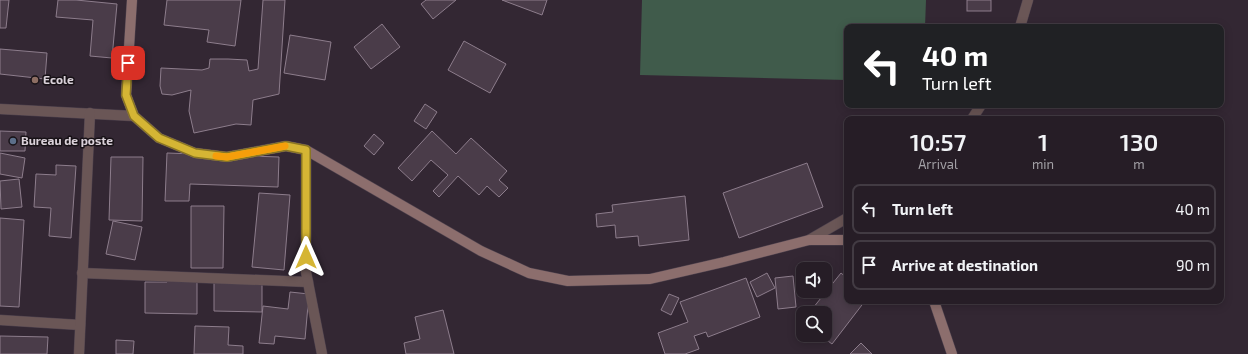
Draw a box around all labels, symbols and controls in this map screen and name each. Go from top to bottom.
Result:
text: 40 m [922,38,988,72]
icon: left [856,40,908,92]
pin [111,46,145,80]
icon: arrive [117,52,139,74]
place label: Ecole [43,72,74,86]
text: Turn left [922,72,992,94]
marker: Ecole [30,75,40,85]
text: 10:57 [910,127,966,156]
text: 1 [1038,127,1048,156]
text: 130 [1120,127,1158,156]
place label: Bureau de poste [21,133,113,147]
marker: Bureau de poste [8,136,18,146]
text: Arrival [918,156,958,172]
text: min [1032,156,1054,172]
text: m [1133,156,1145,172]
icon: left [858,198,880,220]
text: Turn left [892,200,953,218]
text: 40 m [1175,200,1210,218]
position arrow [285,236,327,278]
icon: arrive [858,254,880,276]
text: Arrive at destination [892,256,1038,274]
text: 90 m [1176,256,1210,274]
map controls [796,262,832,342]
button: sound [796,262,832,298]
button: search [796,306,832,342]

